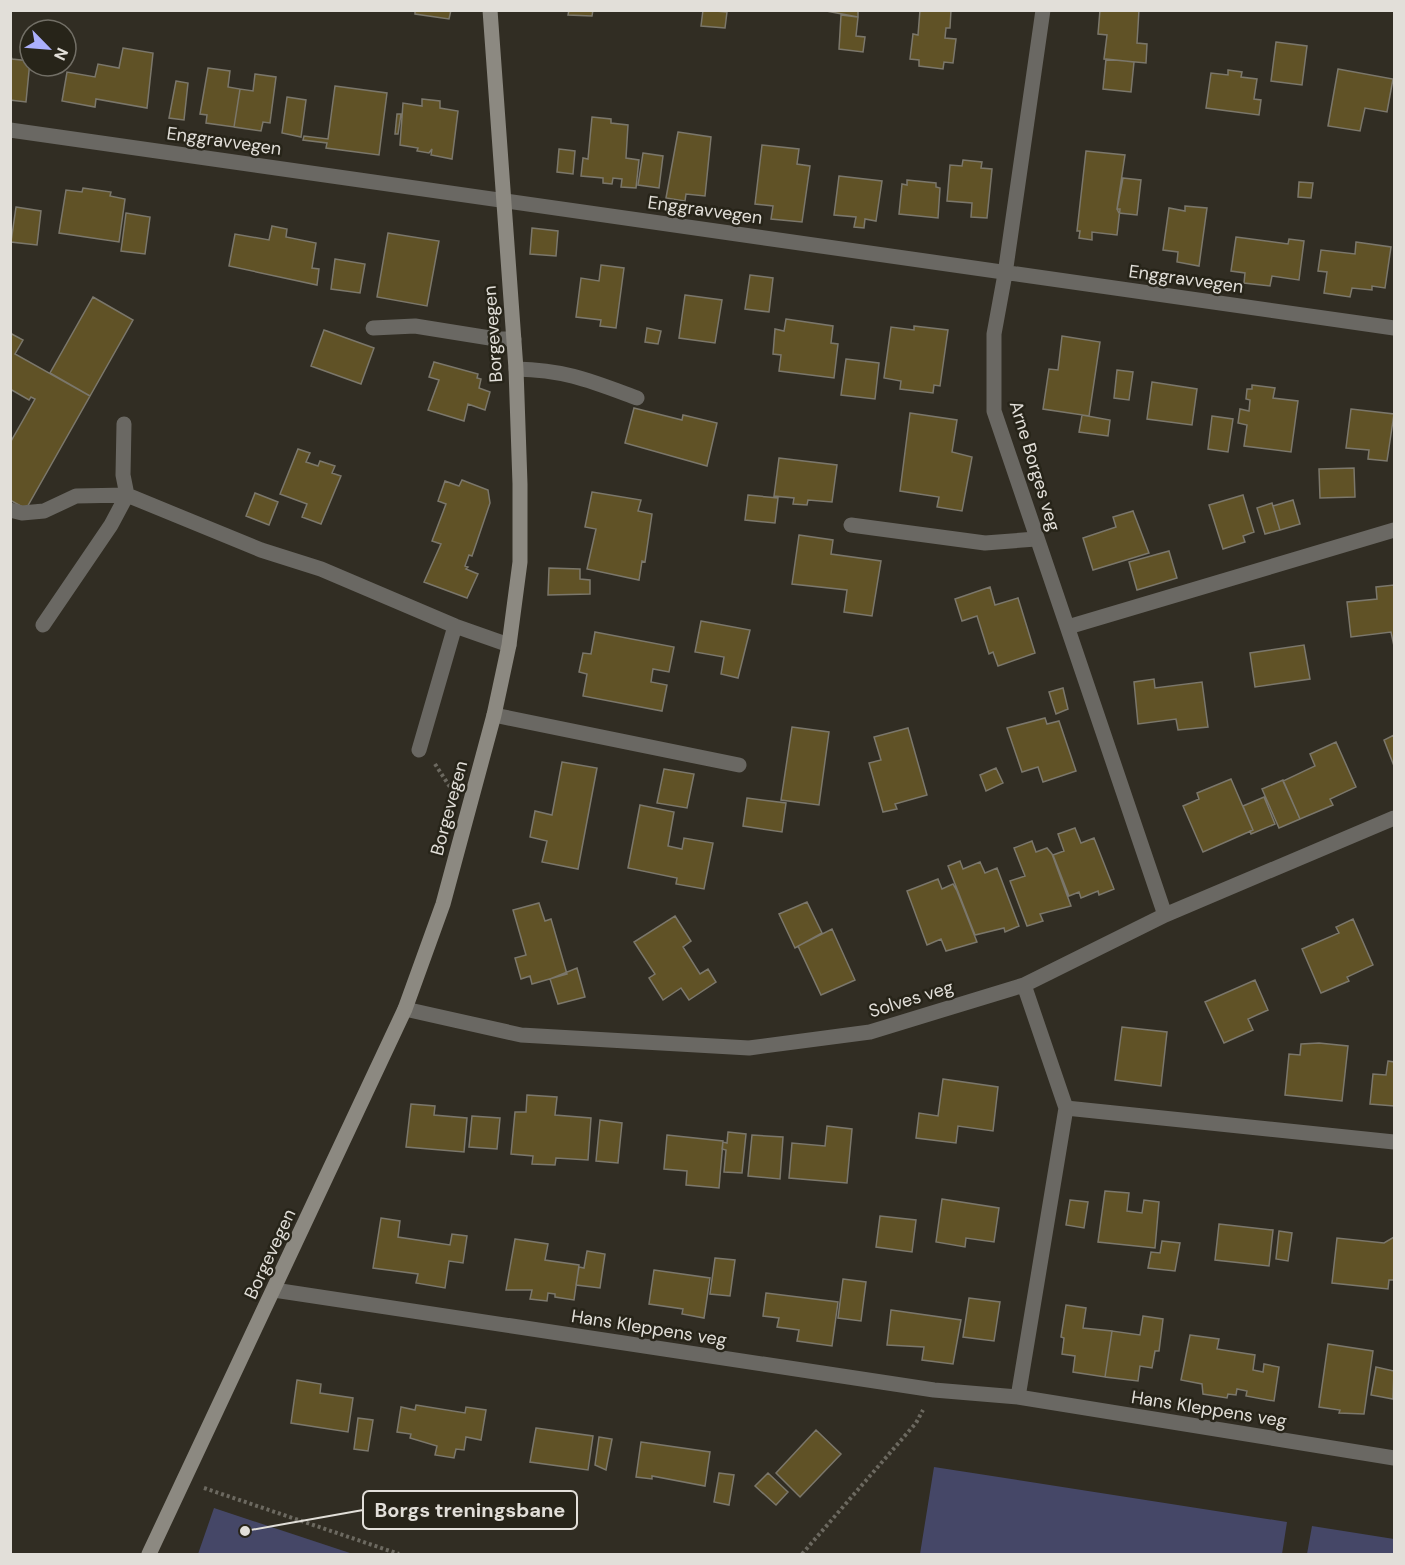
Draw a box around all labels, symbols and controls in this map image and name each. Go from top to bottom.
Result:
north arrow [18,18,78,78]
text: N [49,44,73,64]
street label: Enggravvegen [165,121,283,161]
street label: Enggravvegen [646,190,764,230]
street label: Enggravvegen [1127,259,1245,299]
street label: Borgevegen [478,285,508,383]
street label: Arne Borges veg [1004,398,1066,534]
street label: Borgevegen [425,758,473,858]
street label: Solves veg [866,975,956,1023]
street label: Borgevegen [239,1205,301,1303]
street label: Hans Kleppens veg [570,1304,728,1352]
street label: Hans Kleppens veg [1130,1385,1288,1433]
callout: Borgs treningsbane [363,1491,577,1529]
text: Borgs treningsbane [375,1497,565,1523]

